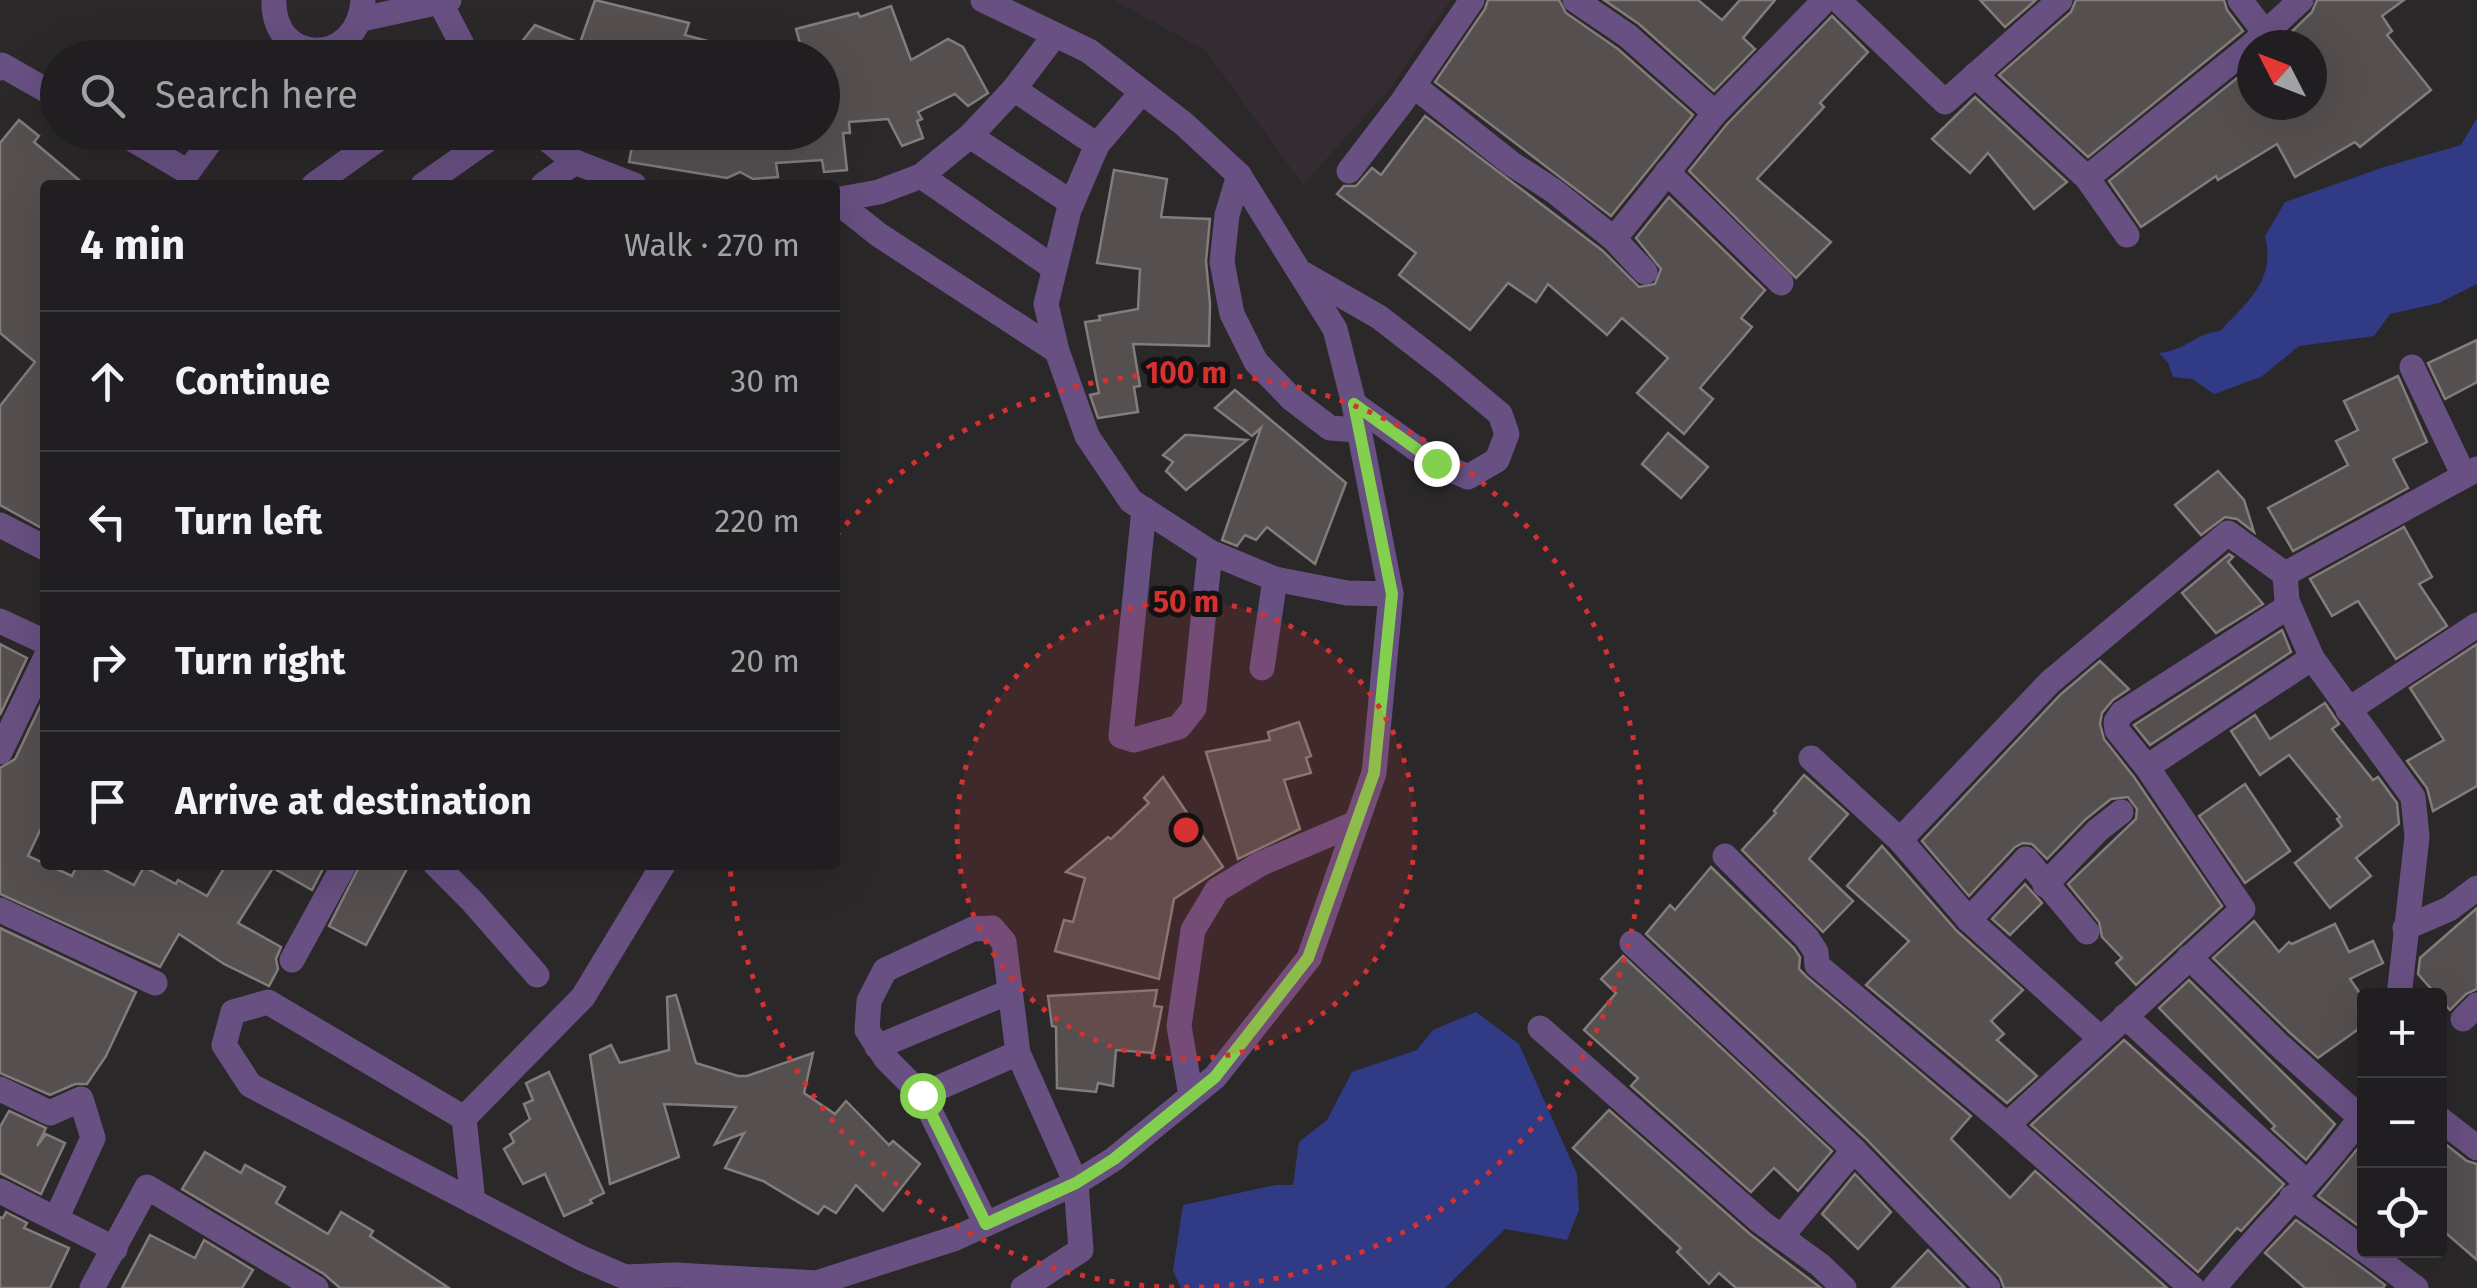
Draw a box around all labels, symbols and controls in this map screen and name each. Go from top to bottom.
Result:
north arrow [2237,30,2327,120]
search box [40,40,840,150]
icon: search [75,68,130,123]
text: Search here [155,72,358,118]
text: 4 min [80,220,185,270]
text: Walk · 270 m [624,226,800,264]
icon: ahead [80,354,135,409]
text: 100 m [1145,355,1227,391]
text: Continue [175,358,330,404]
text: 30 m [730,362,800,400]
route end [1414,441,1460,487]
icon: left [80,494,135,549]
text: Turn left [175,498,322,544]
text: 220 m [715,502,800,540]
text: 50 m [1153,584,1219,620]
icon: right [80,634,135,689]
text: Turn right [175,638,345,684]
text: 20 m [730,642,800,680]
icon: arrive [80,774,135,829]
text: Arrive at destination [175,778,532,824]
centre of rings [1168,812,1204,848]
map controls [2357,988,2447,1258]
button: + [2357,988,2447,1078]
route start [900,1073,946,1119]
button: − [2357,1078,2447,1168]
button: locate [2357,1168,2447,1258]

